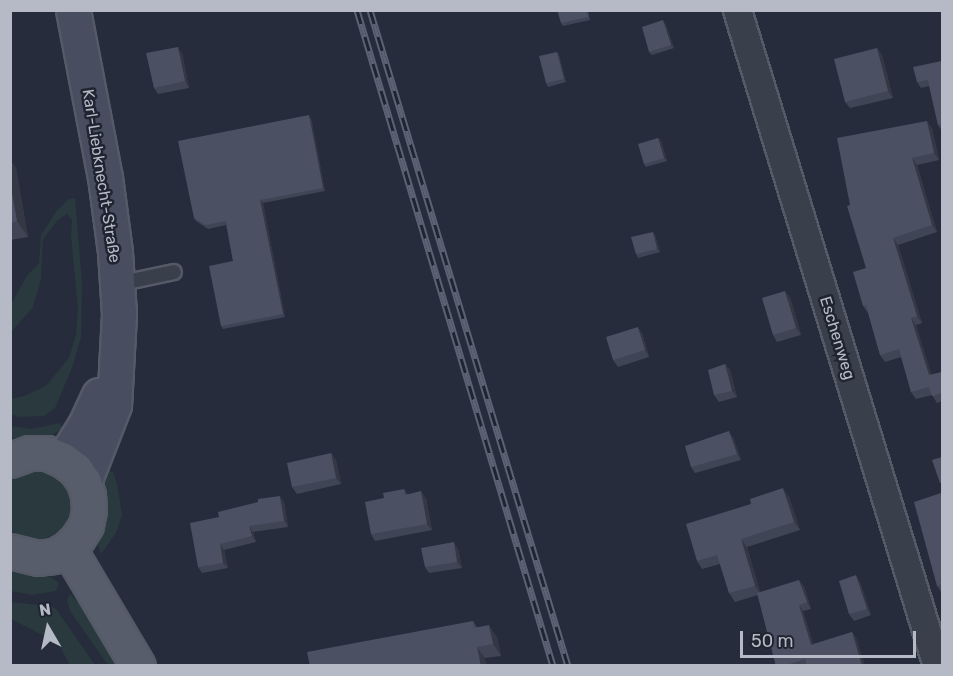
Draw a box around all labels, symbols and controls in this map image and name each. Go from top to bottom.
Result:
street label: Karl-Liebknecht-Straße [78,88,124,264]
street label: Eschenweg [815,294,859,382]
north arrow [18,598,78,658]
text: N [38,599,52,620]
scale bar [743,619,918,657]
text: 50 m [751,630,794,652]

